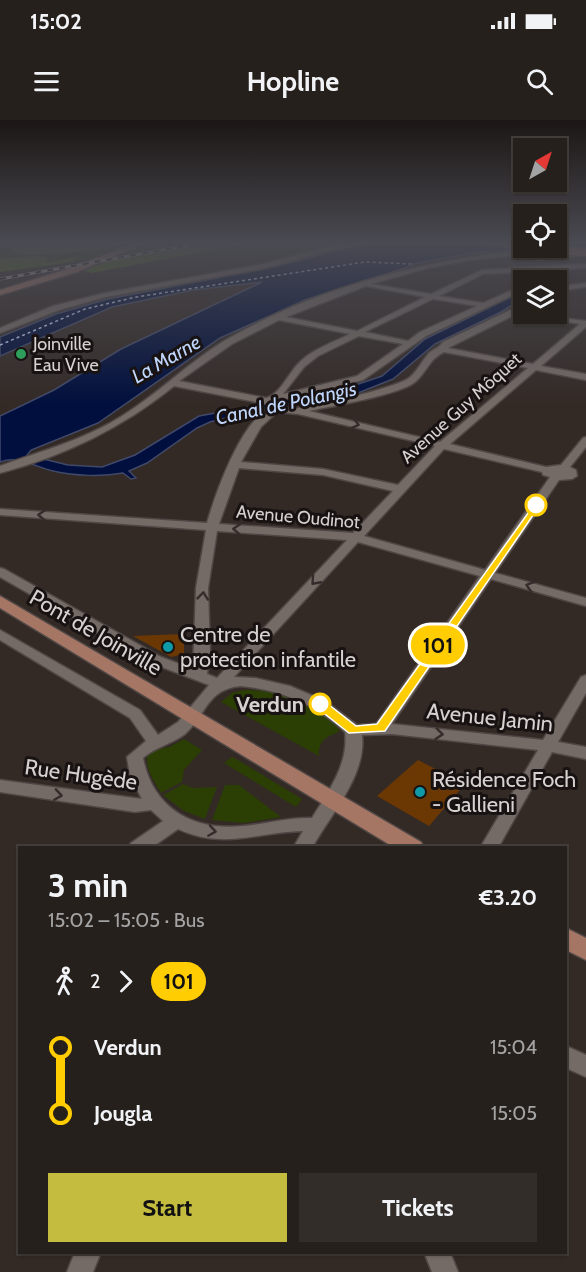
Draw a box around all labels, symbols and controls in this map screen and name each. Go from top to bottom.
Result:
text: 15:02 [30,8,82,35]
icon: menu [30,65,63,98]
text: Hopline [247,65,339,98]
icon: search [523,65,556,98]
north arrow [513,138,567,192]
map controls [513,138,567,324]
button: locate [513,204,567,258]
button: layers [513,270,567,324]
water label: La Marne [127,330,205,388]
place label: Joinville Eau Vive [32,333,99,376]
marker: Joinville Eau Vive [14,347,28,361]
street label: Avenue Guy Môquet [396,348,526,468]
water label: Canal de Polangis [213,376,359,430]
one-way arrow [350,417,360,430]
unlabelled marker [525,494,547,516]
street label: Avenue Oudinot [235,501,361,533]
one-way arrow [38,509,47,522]
one-way arrow [232,523,241,536]
one-way arrow [311,574,322,585]
one-way arrow [525,581,536,593]
street label: Pont de Joinville [25,584,167,681]
one-way arrow [196,592,209,601]
place label: Centre de protection infantile [180,621,356,673]
line badge: 101 [404,626,472,664]
text: 101 [423,633,453,658]
marker: Centre de protection infantile [161,640,175,654]
place label: Verdun [236,691,304,718]
marker: Verdun [309,693,331,715]
street label: Avenue Jamin [425,697,554,738]
one-way arrow [434,727,443,740]
street label: Rue Hugède [23,753,139,796]
place label: Résidence Foch - Gallieni [432,766,576,818]
marker: Résidence Foch - Gallieni [413,785,427,799]
one-way arrow [53,789,62,801]
one-way arrow [207,825,217,837]
text: 3 min [48,865,128,905]
text: €3.20 [479,884,537,911]
text: 15:02 – 15:05 · Bus [48,908,204,932]
icon: walk [48,965,81,998]
icon: forward [109,965,142,998]
text: 2 [90,969,100,993]
text: 101 [163,969,194,994]
text: Verdun [94,1034,162,1061]
text: 15:04 [490,1035,537,1059]
text: Jougla [94,1100,152,1127]
text: 15:05 [491,1101,537,1125]
button: Start [48,1173,287,1242]
button: Tickets [299,1173,537,1242]

